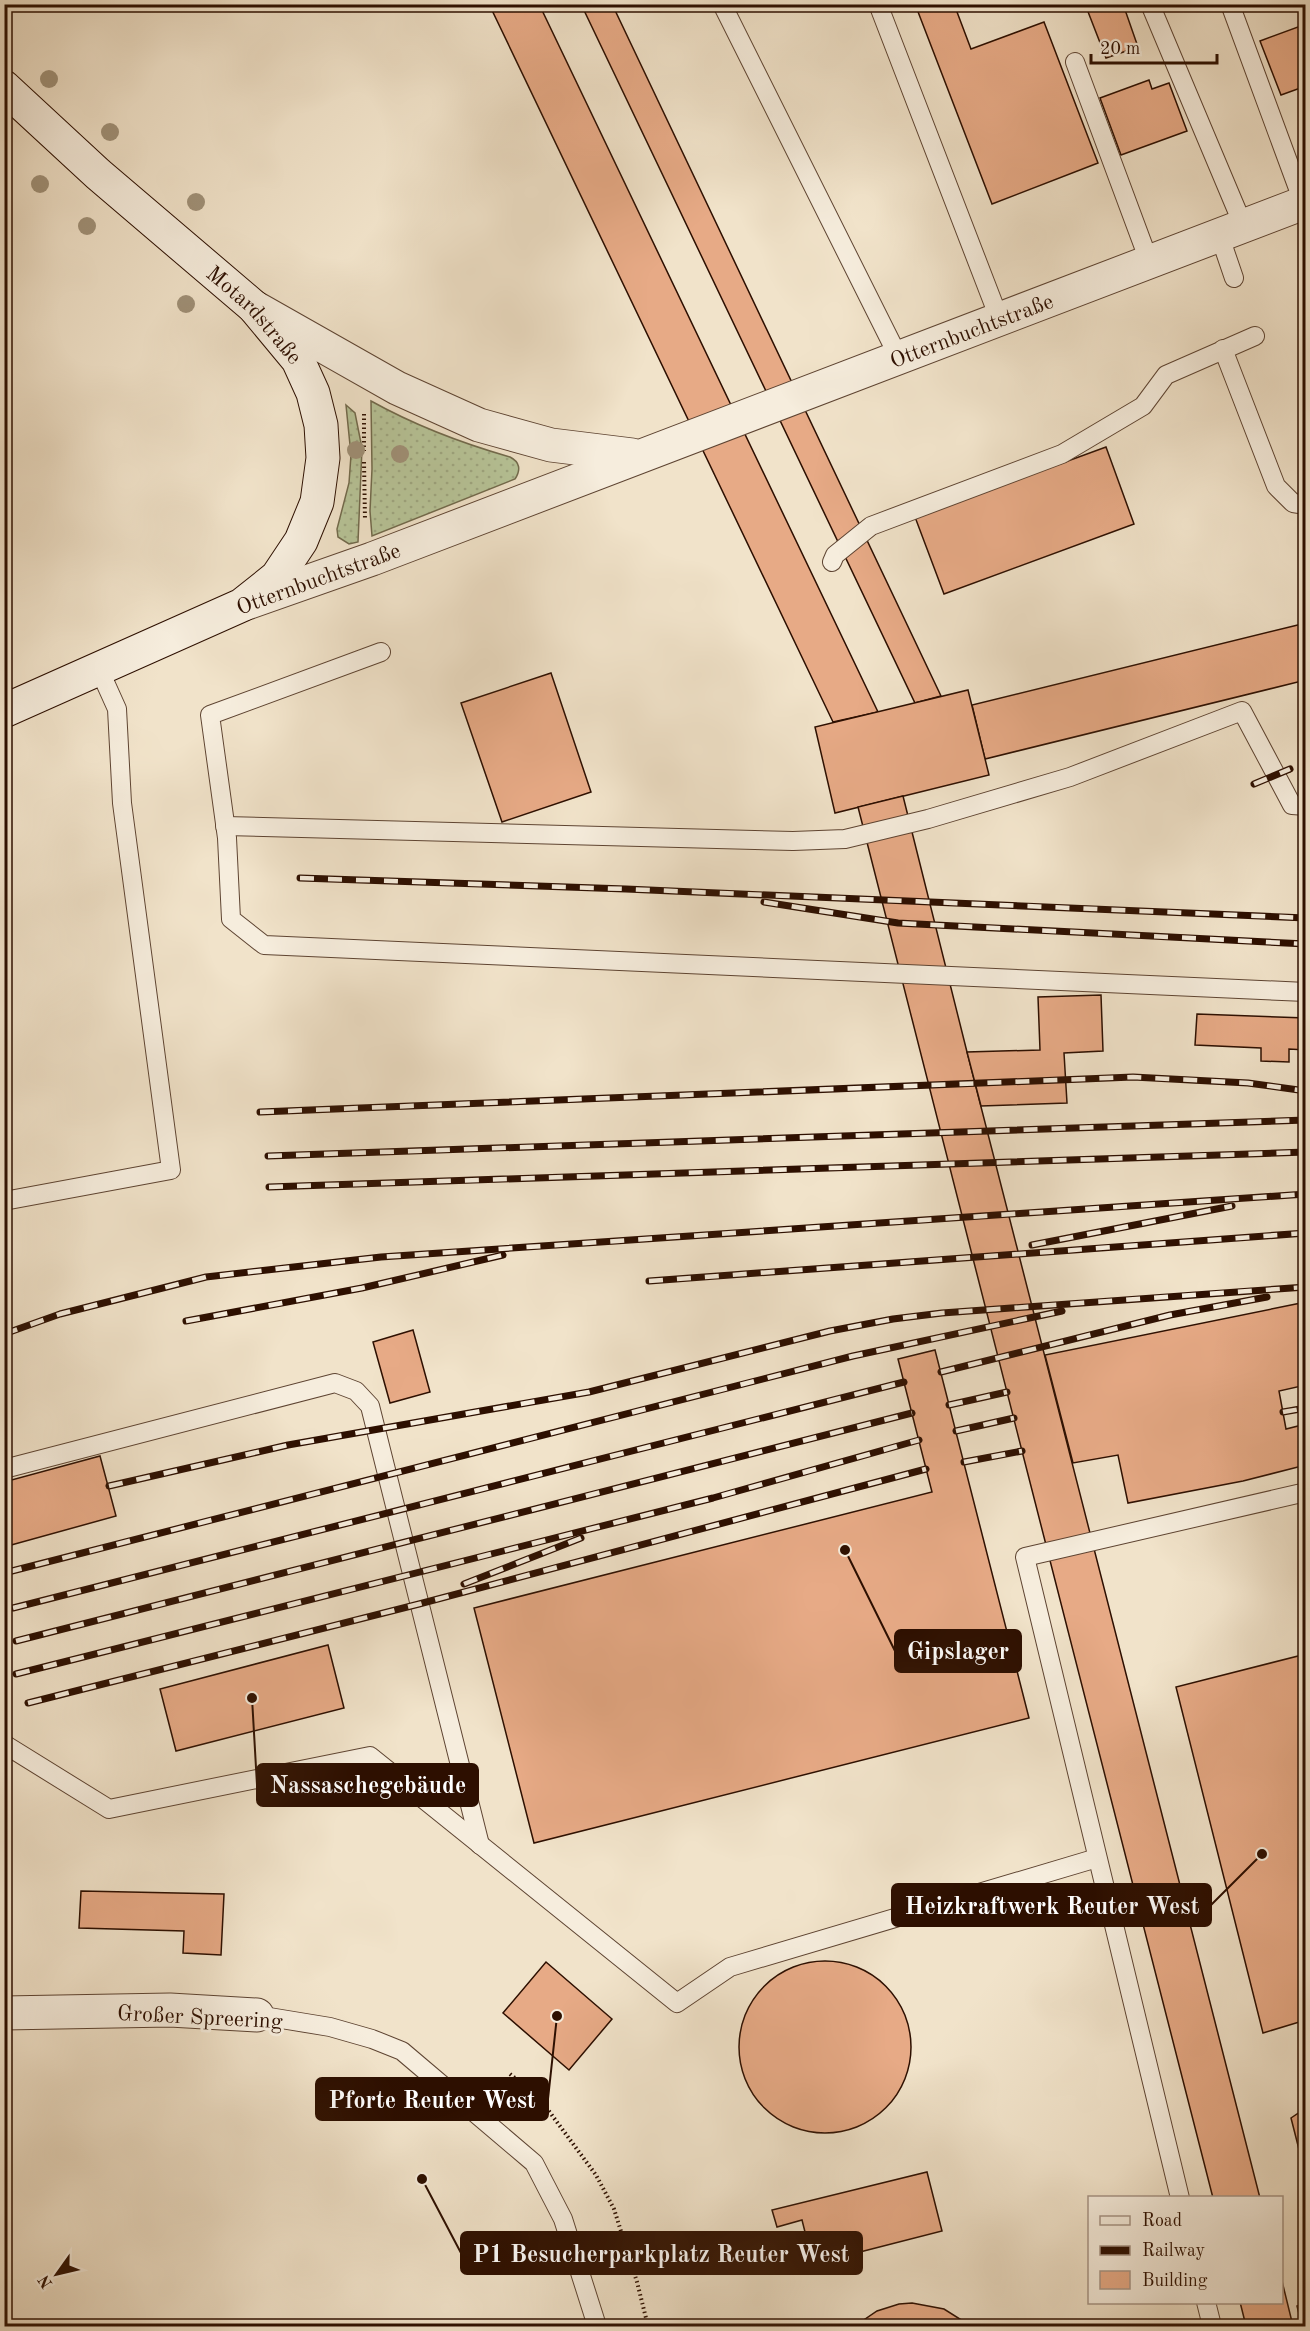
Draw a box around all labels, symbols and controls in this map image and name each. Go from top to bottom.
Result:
scale bar [1091,27,1217,65]
text: 20 m [1100,40,1140,58]
street label: Motardstraße [202,263,305,369]
street label: Otternbuchtstraße [887,291,1057,373]
street label: Otternbuchtstraße [234,540,404,620]
callout: Gipslager [895,1630,1021,1672]
text: Gipslager [907,1641,1009,1665]
callout: Nassaschegebäude [257,1764,478,1806]
text: Nassaschegebäude [270,1775,466,1799]
callout: Heizkraftwerk Reuter West [892,1884,1211,1926]
text: Heizkraftwerk Reuter West [905,1896,1200,1920]
street label: Großer Spreering [117,2003,283,2033]
callout: Pforte Reuter West [316,2078,548,2120]
text: Pforte Reuter West [328,2090,536,2114]
legend [1088,2196,1283,2304]
text: Road [1142,2212,1182,2230]
callout: P1 Besucherparkplatz Reuter West [461,2232,862,2274]
text: Railway [1142,2242,1205,2260]
north arrow [27,2244,87,2304]
text: P1 Besucherparkplatz Reuter West [472,2244,850,2268]
text: N [36,2271,56,2291]
text: Building [1142,2272,1208,2290]

